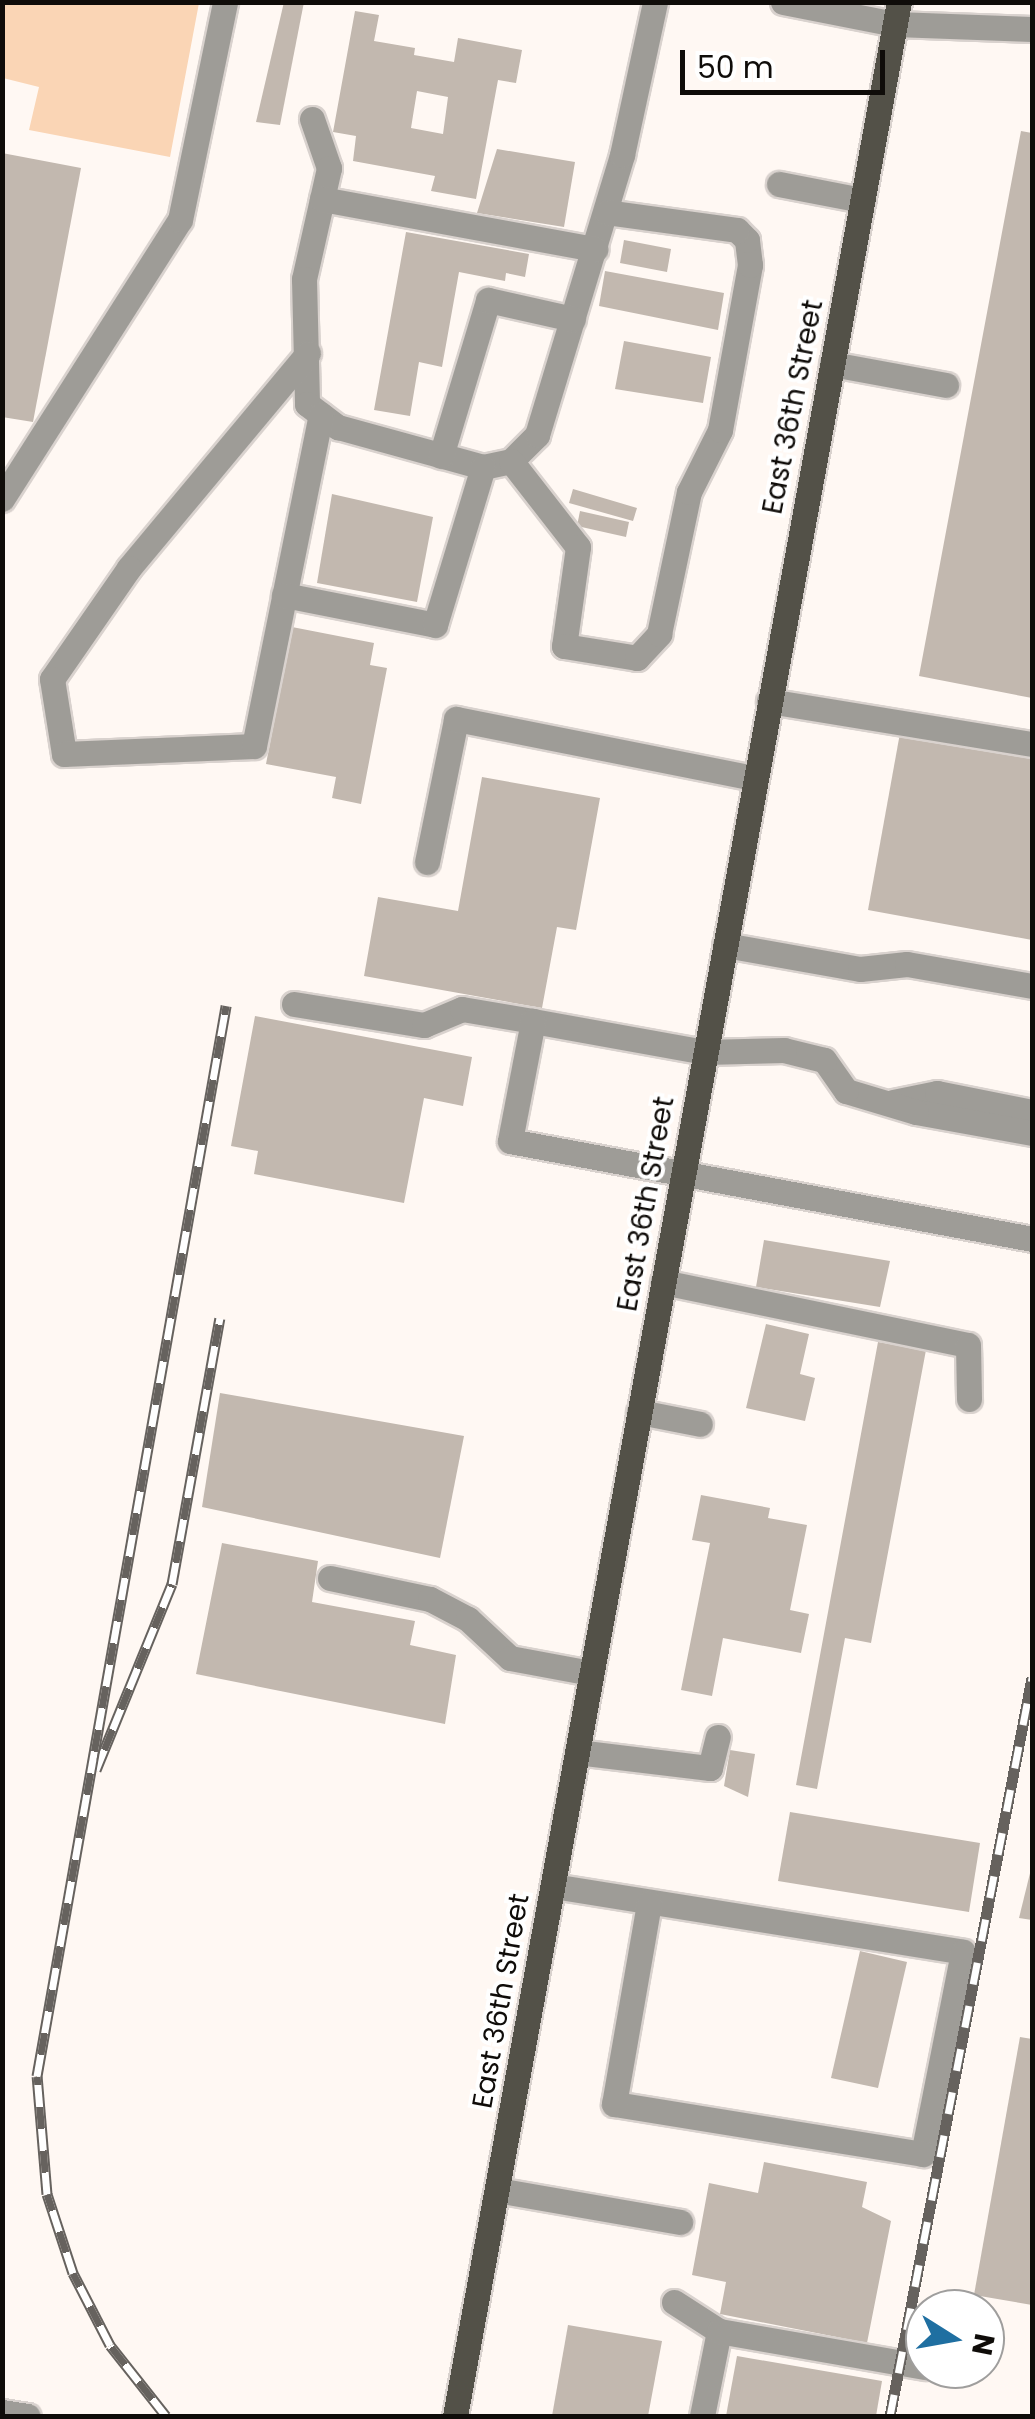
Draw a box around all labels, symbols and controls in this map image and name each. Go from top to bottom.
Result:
scale bar [685,30,890,92]
text: 50 m [697,46,774,89]
street label: East 36th Street [756,297,830,517]
street label: East 36th Street [611,1094,681,1314]
street label: East 36th Street [466,1891,536,2111]
north arrow [905,2289,1005,2389]
text: N [962,2330,1004,2358]

